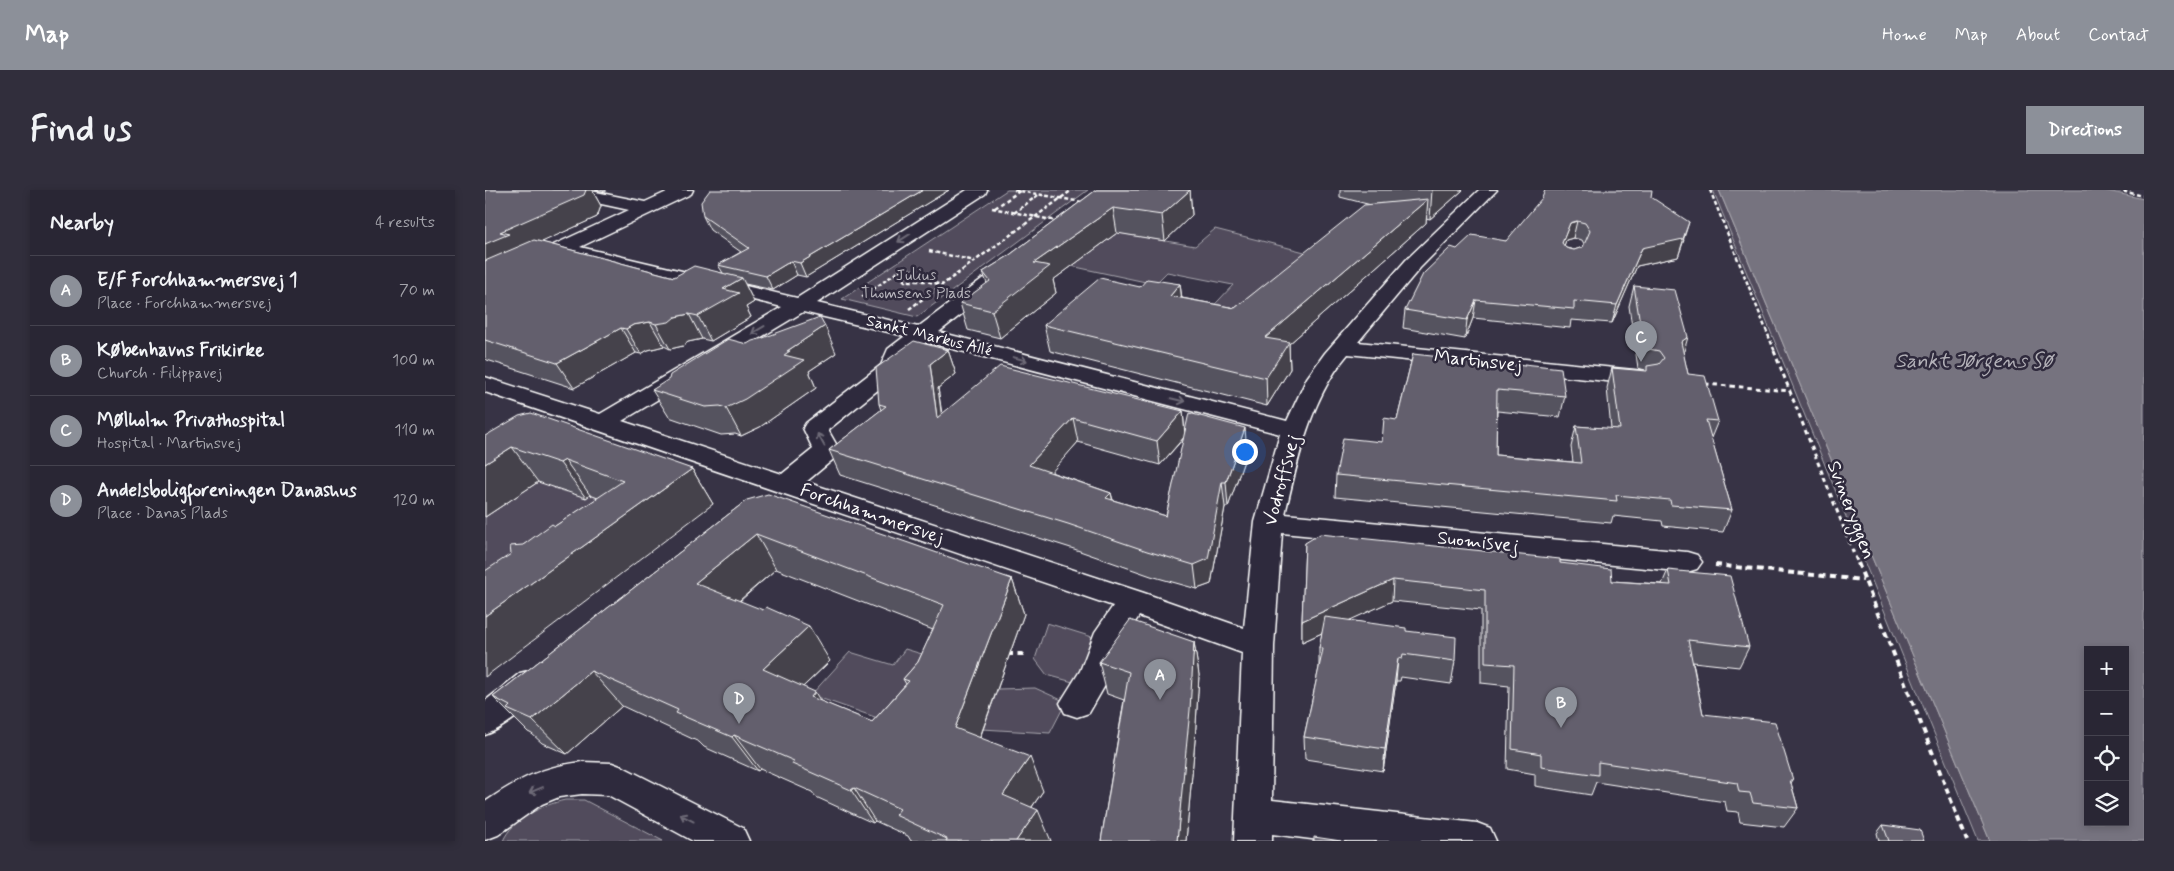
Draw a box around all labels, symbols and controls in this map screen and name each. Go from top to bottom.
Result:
text: Map [25,20,69,51]
text: Home [1882,23,1927,47]
text: Map [1955,23,1988,47]
text: About [2016,23,2060,47]
text: Contact [2088,23,2149,47]
button: Directions [2026,106,2144,154]
text: Find us [30,107,132,153]
text: Nearby [50,209,114,237]
text: 4 results [375,212,435,233]
one-way arrow [898,233,912,243]
park label: Julius Thomsens Plads [861,265,971,304]
text: E/F Forchhammersvej 1 [97,268,298,293]
text: A [61,280,71,301]
text: 70 m [399,280,435,301]
text: Place · Forchhammersvej [97,293,271,314]
street label: Sankt Markus Allé [864,310,994,362]
pin: C [1625,321,1657,362]
one-way arrow [752,325,766,335]
text: Københavns Frikirke [97,338,264,363]
street label: Martinsvej [1433,344,1523,378]
water label: Sankt Jørgens Sø [1895,348,2055,377]
text: B [61,350,71,371]
text: 100 m [392,350,435,371]
one-way arrow [1012,355,1028,365]
text: Church · Filippavej [97,363,222,384]
one-way arrow [1169,396,1185,405]
text: Mølholm Privathospital [97,408,285,433]
text: C [60,420,72,441]
text: 110 m [394,420,435,441]
one-way arrow [816,432,826,447]
street label: Vodroffsvej [1258,432,1307,529]
text: Hospital · Martinsvej [97,433,241,454]
your location [1232,439,1258,465]
street label: Svineryggen [1819,457,1881,563]
text: Andelsboligforeningen Danashus [97,478,357,503]
street label: Forchhammersvej [797,478,947,550]
text: D [60,490,72,511]
text: 120 m [393,490,435,511]
text: Place · Danas Plads [97,503,228,524]
street label: Suomisvej [1436,525,1520,560]
map controls [2084,646,2129,826]
button: + [2084,646,2129,691]
pin: A [1144,659,1176,700]
pin: D [723,683,755,724]
pin: B [1545,687,1577,728]
button: − [2084,691,2129,736]
button: locate [2084,736,2129,781]
button: layers [2084,781,2129,826]
one-way arrow [529,786,544,795]
one-way arrow [679,813,694,823]

